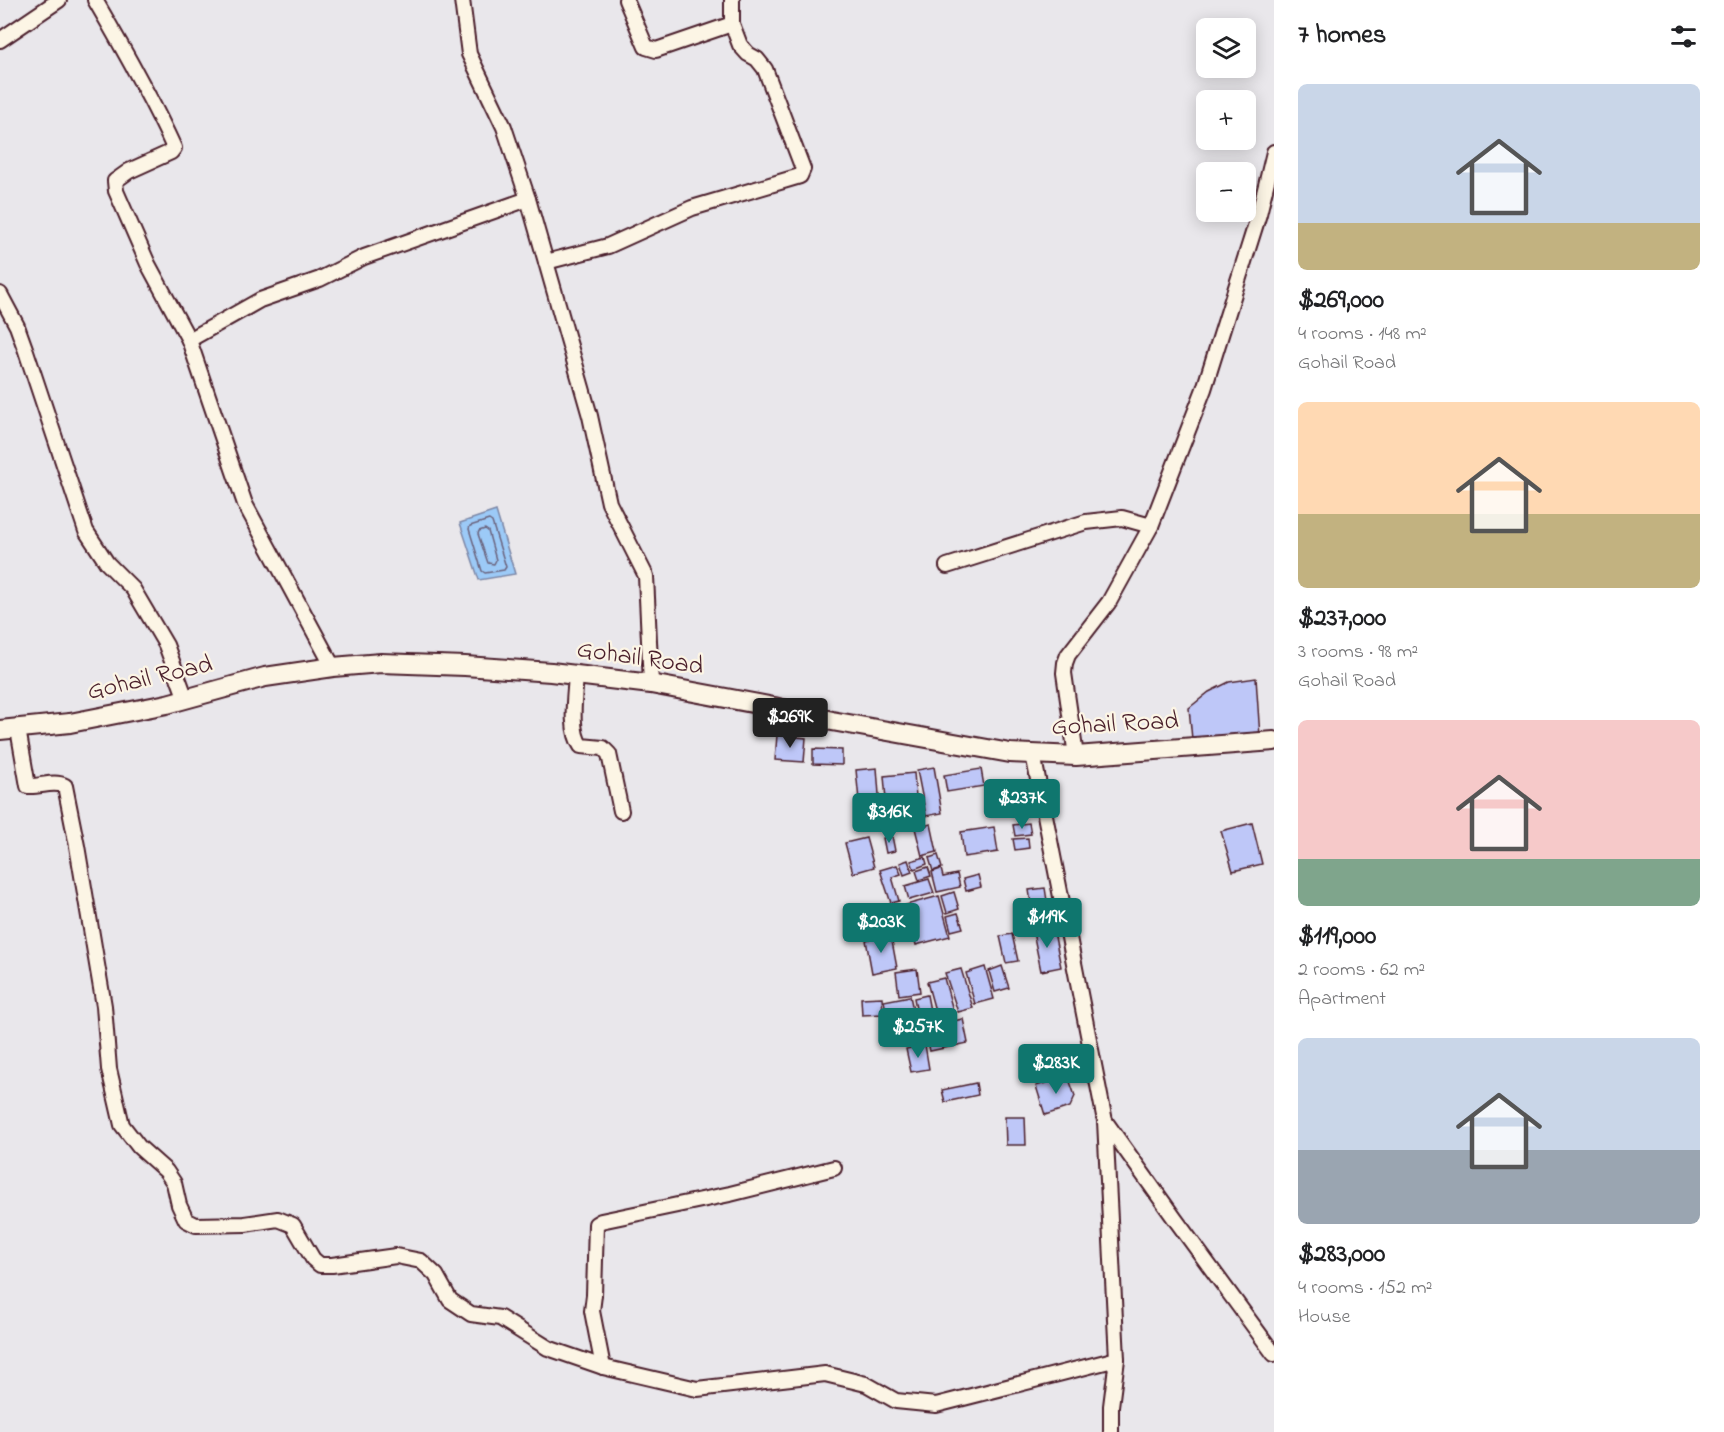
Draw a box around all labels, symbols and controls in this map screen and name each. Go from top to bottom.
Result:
text: 7 homes [1298,17,1386,55]
map controls [1196,18,1256,222]
button: layers [1196,18,1256,78]
icon: filters [1667,20,1700,53]
button: + [1196,90,1256,150]
icon: home [1445,123,1553,231]
button: − [1196,162,1256,222]
text: $269,000 [1298,282,1384,320]
text: 4 rooms · 148 m² [1298,320,1427,349]
text: Gohail Road [1298,349,1396,378]
icon: home [1445,441,1553,549]
text: $237,000 [1298,600,1386,638]
street label: Gohail Road [574,631,706,687]
text: 3 rooms · 98 m² [1298,638,1418,667]
street label: Gohail Road [84,646,217,712]
text: Gohail Road [1298,667,1396,696]
pin: $269K [748,698,832,749]
text: $269K [767,703,813,732]
street label: Gohail Road [1050,703,1180,747]
icon: home [1445,759,1553,867]
pin: $237K [980,779,1064,830]
text: $237K [998,784,1046,813]
pin: $316K [847,793,931,844]
text: $316K [866,798,912,827]
pin: $119K [1005,898,1089,949]
pin: $203K [839,903,923,954]
text: $119K [1027,903,1067,932]
text: $203K [857,908,905,937]
text: $119,000 [1298,918,1376,956]
text: 2 rooms · 62 m² [1298,956,1425,985]
text: Apartment [1298,985,1386,1014]
pin: $257K [876,1008,960,1059]
text: $257K [892,1013,944,1042]
pin: $283K [1014,1044,1098,1095]
text: $283K [1032,1049,1080,1078]
icon: home [1445,1077,1553,1185]
text: $283,000 [1298,1236,1385,1274]
text: 4 rooms · 152 m² [1298,1274,1432,1303]
text: House [1298,1303,1351,1332]

